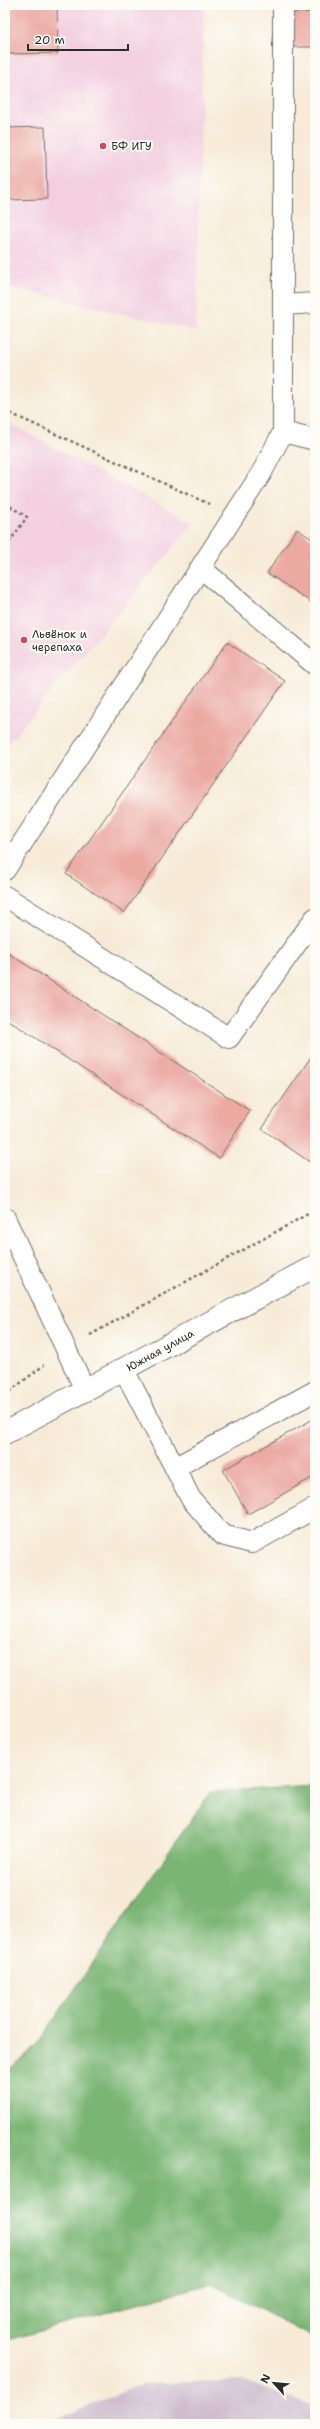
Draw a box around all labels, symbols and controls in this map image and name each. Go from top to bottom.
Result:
scale bar [28,26,128,52]
text: 20 m [34,32,65,48]
place label: БФ ИГУ [111,139,152,154]
marker: БФ ИГУ [98,141,108,151]
place label: Львёнок и черепаха [32,627,87,655]
marker: Львёнок и черепаха [19,635,29,645]
street label: Южная улица [124,1326,197,1375]
north arrow [254,2363,294,2403]
text: N [257,2371,274,2386]

